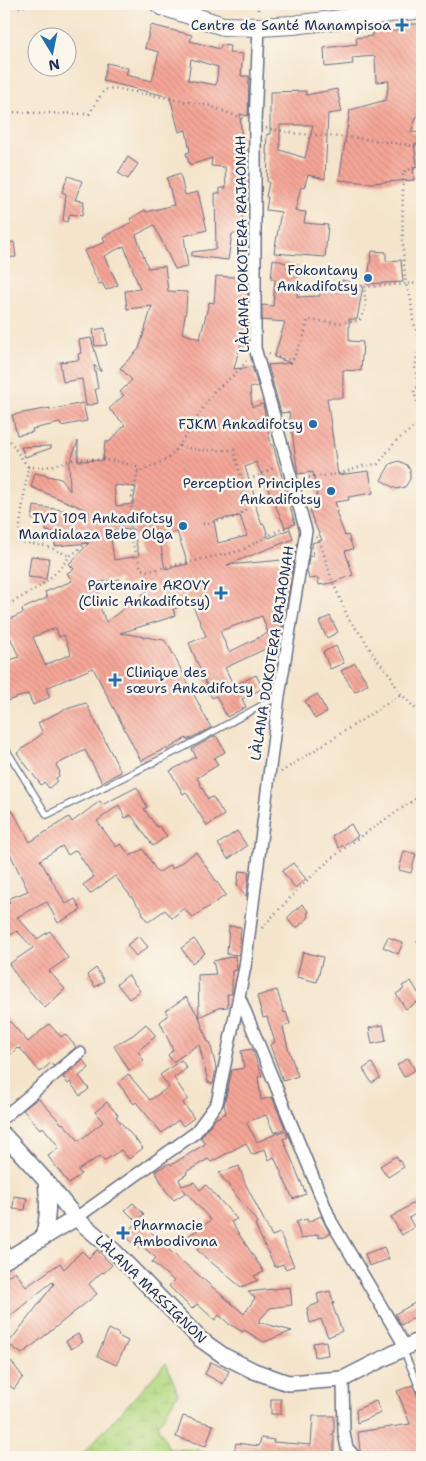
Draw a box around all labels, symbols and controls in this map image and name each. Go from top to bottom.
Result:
place label: Centre de Santé Manampisoa [191,16,391,34]
marker: Centre de Santé Manampisoa [395,18,409,32]
north arrow [28,28,78,78]
text: N [47,55,61,75]
street label: LÀLANA DOKOTERA RAJAONAH [231,135,253,353]
place label: Fokontany Ankadifotsy [277,261,358,295]
marker: Fokontany Ankadifotsy [362,272,374,284]
place label: FJKM Ankadifotsy [178,415,303,433]
marker: FJKM Ankadifotsy [307,418,319,430]
place label: Perception Principles Ankadifotsy [183,474,321,508]
marker: Perception Principles Ankadifotsy [325,485,337,497]
place label: IVJ 109 Ankadifotsy Mandialaza Bebe Olga [18,509,173,543]
marker: IVJ 109 Ankadifotsy Mandialaza Bebe Olga [177,520,189,532]
street label: LÀLANA DOKOTERA RAJAONAH [246,544,298,762]
place label: Partenaire AROVY (Clinic Ankadifotsy) [78,576,211,610]
marker: Partenaire AROVY (Clinic Ankadifotsy) [214,586,228,600]
place label: Clinique des sœurs Ankadifotsy [126,663,253,697]
marker: Clinique des sœurs Ankadifotsy [108,673,122,687]
place label: Pharmacie Ambodivona [133,1216,218,1250]
marker: Pharmacie Ambodivona [117,1227,129,1239]
street label: LÀLANA MASSIGNON [91,1231,211,1347]

